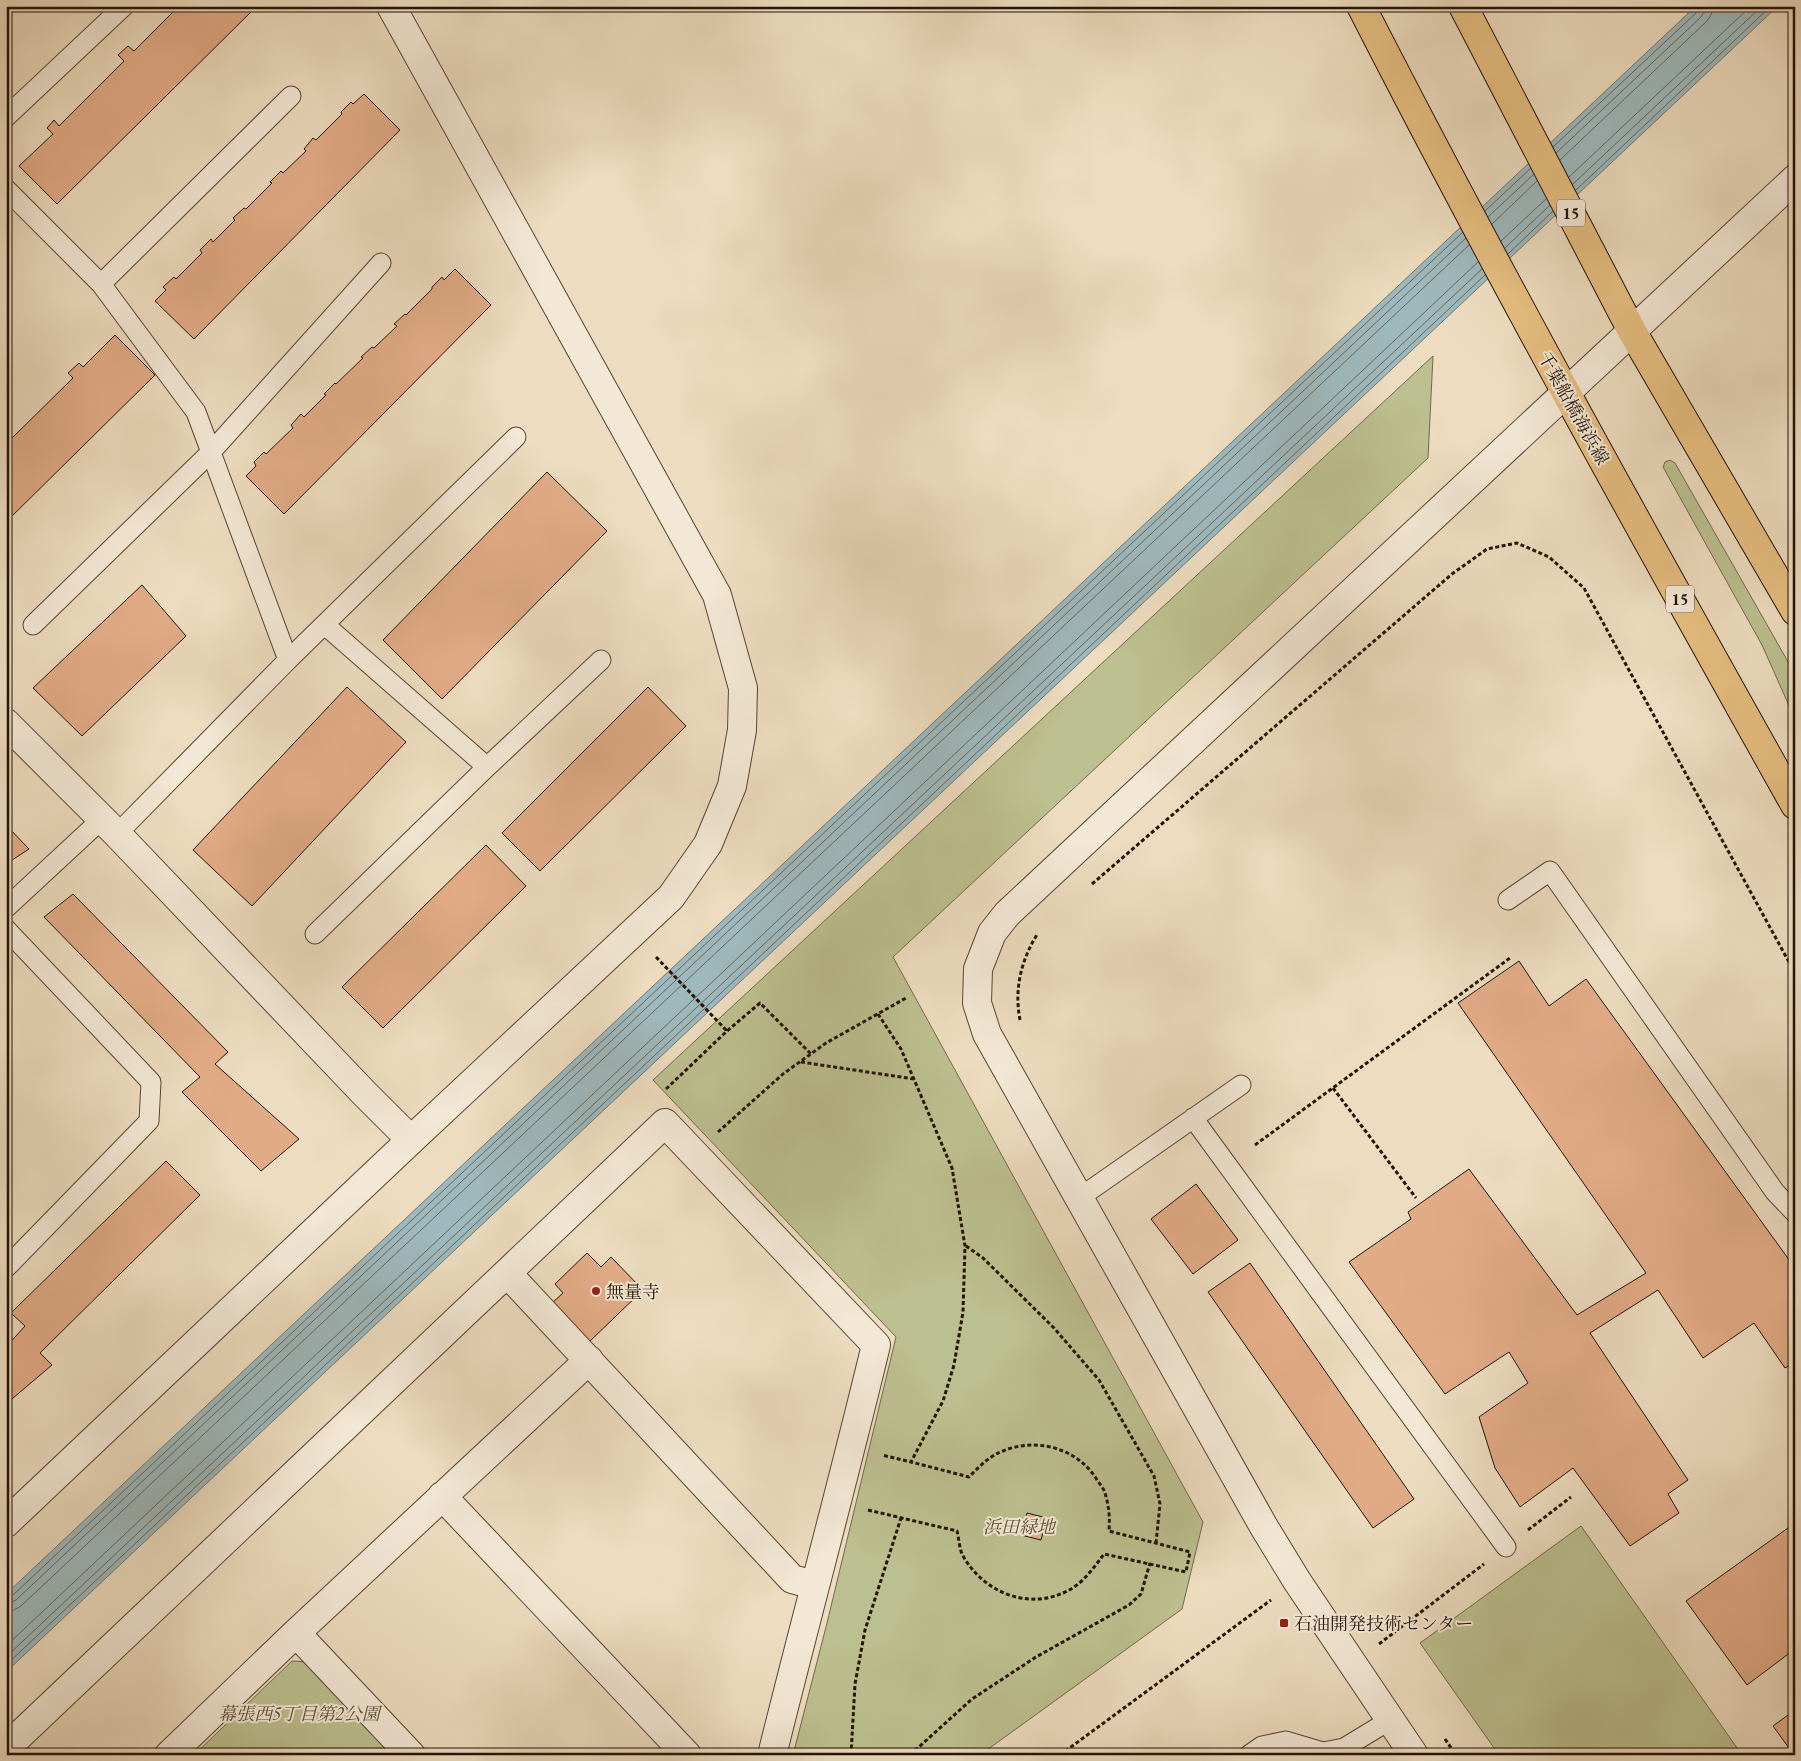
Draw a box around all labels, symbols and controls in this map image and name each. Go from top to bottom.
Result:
road number: 15 [1557,200,1585,227]
street label: 千葉船橋海浜線 [1533,347,1615,469]
road number: 15 [1666,586,1694,612]
place label: 無量寺 [606,1280,660,1303]
marker: 無量寺 [590,1285,602,1297]
park label: 浜田緑地 [983,1515,1057,1538]
place label: 石油開発技術センター [1294,1612,1473,1635]
marker: 石油開発技術センター [1278,1617,1290,1629]
park label: 幕張西5丁目第2公園 [218,1702,383,1725]

